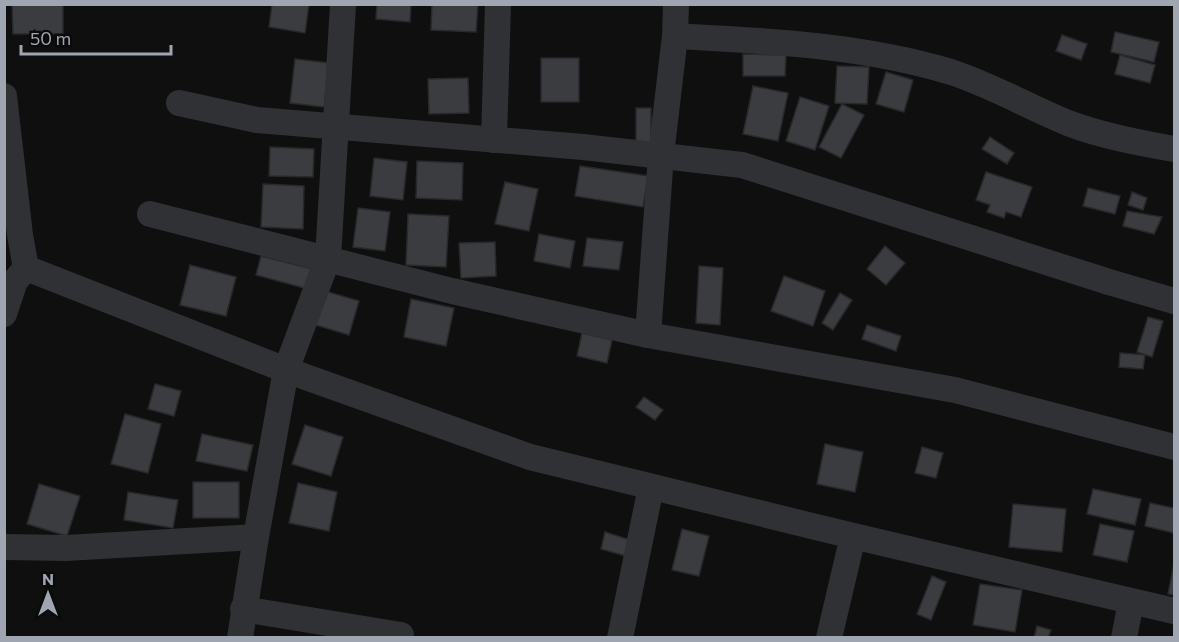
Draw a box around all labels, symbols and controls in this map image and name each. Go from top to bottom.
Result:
scale bar [21,18,171,56]
text: 50 m [30,27,71,49]
north arrow [18,564,78,624]
text: N [42,569,54,588]

